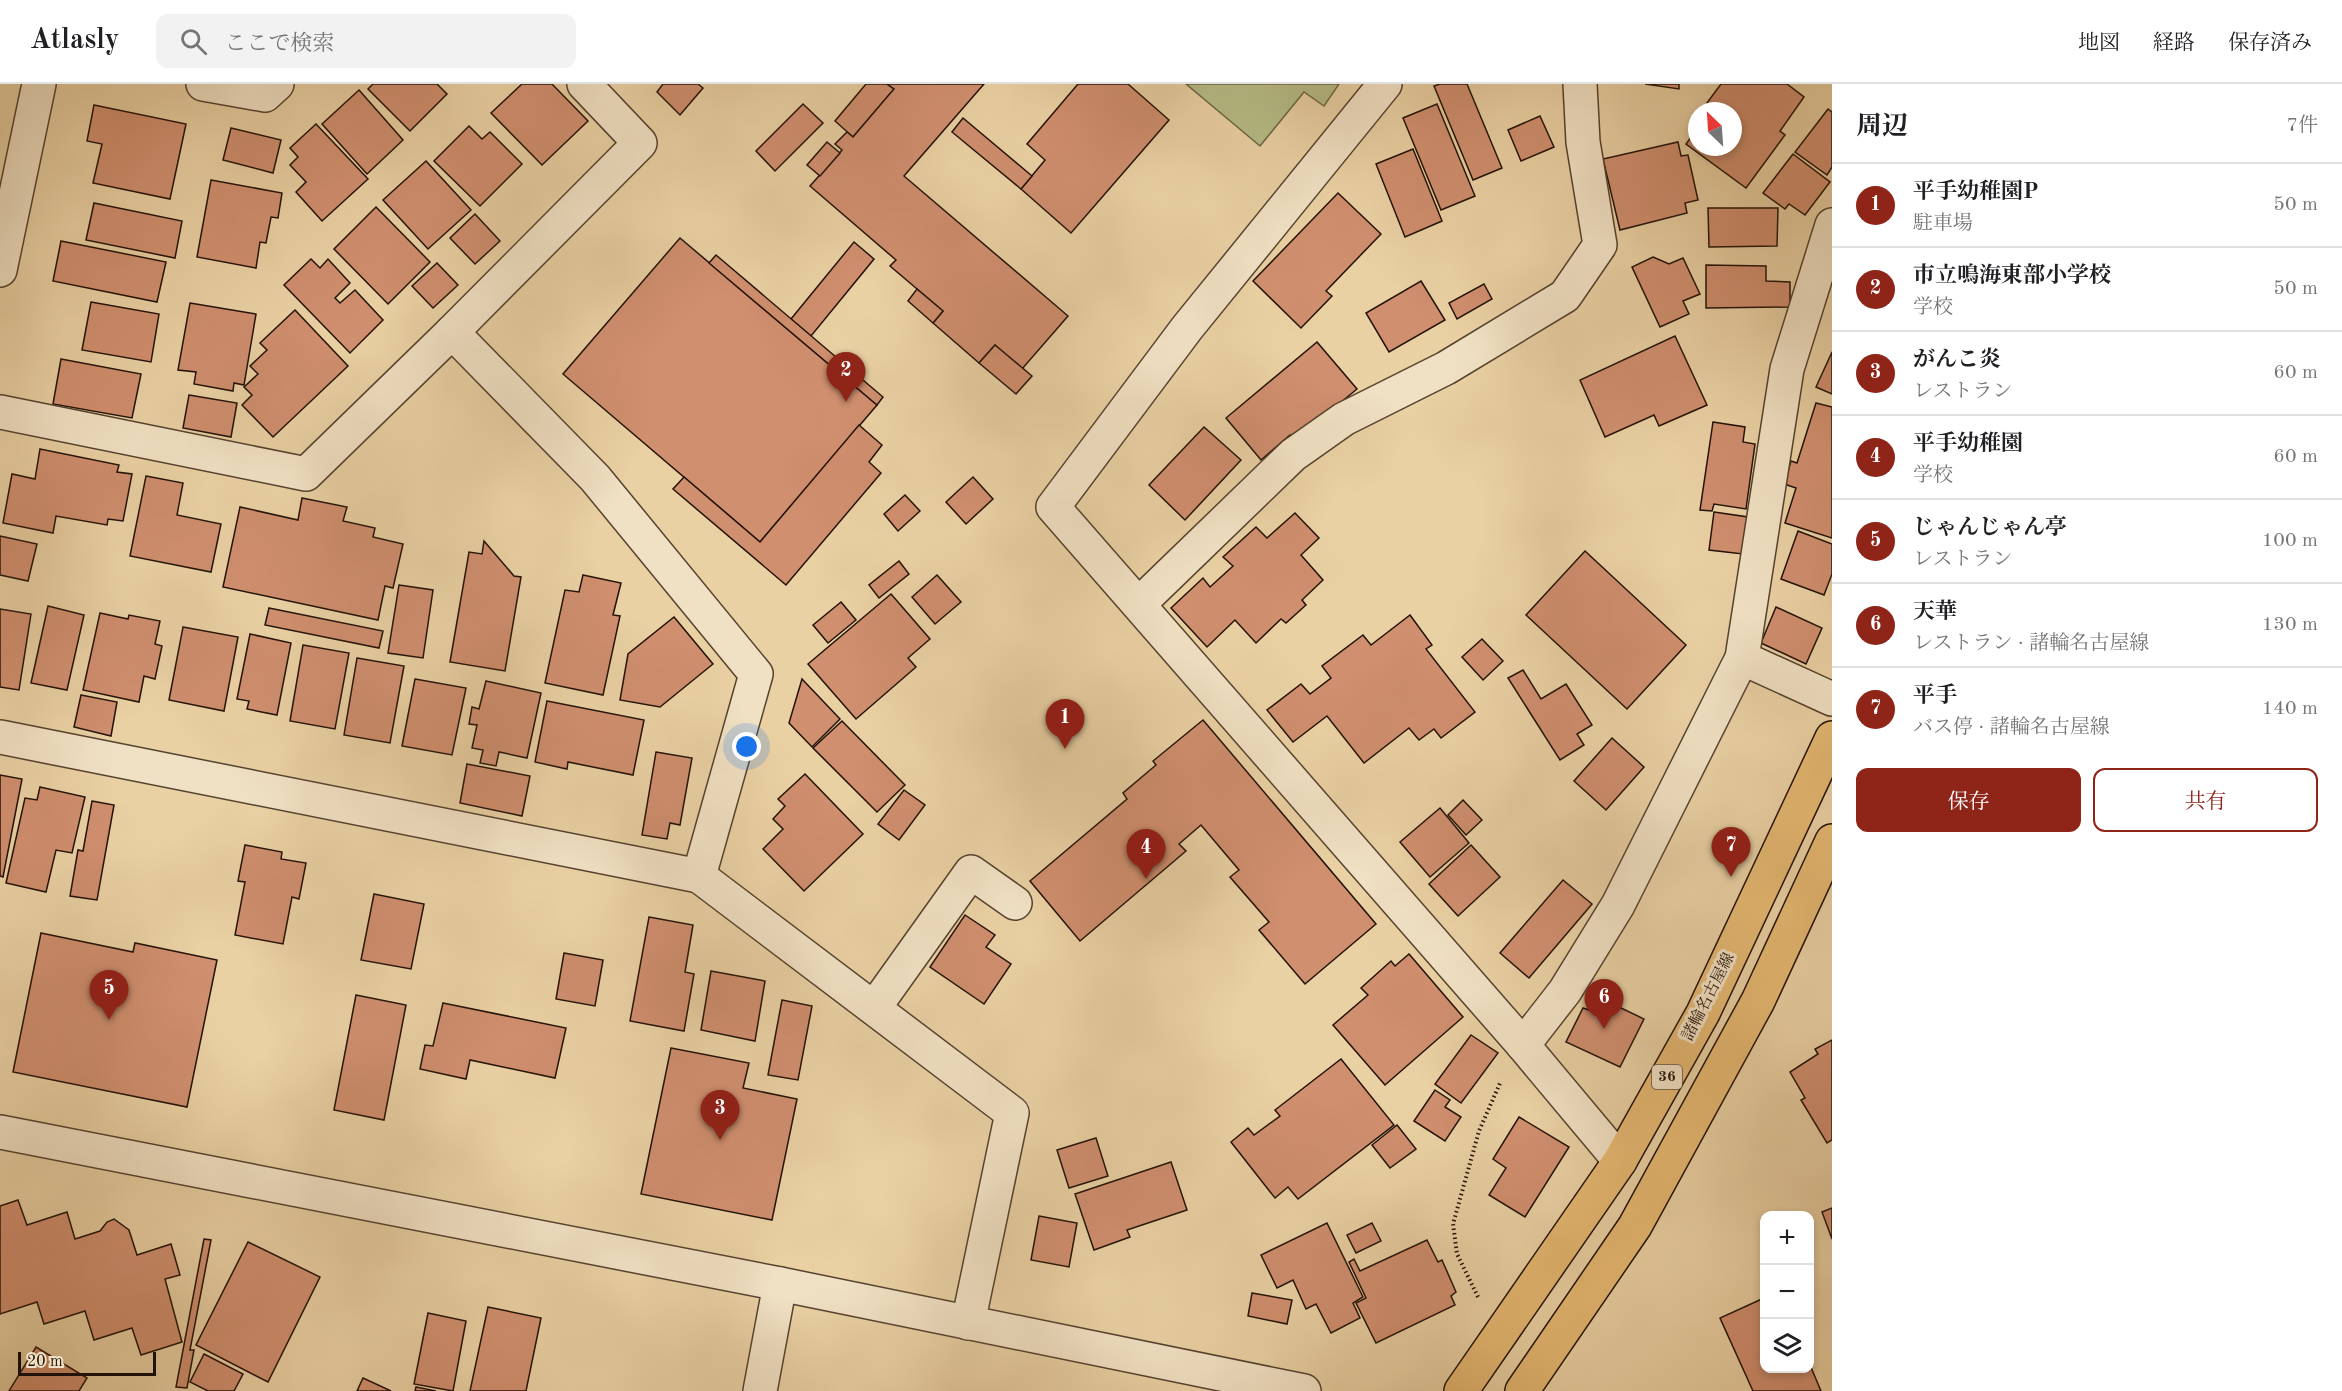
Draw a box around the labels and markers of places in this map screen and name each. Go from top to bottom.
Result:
pin: 2 [826,352,866,402]
pin: 1 [1046,700,1084,749]
pin: 7 [1712,828,1750,877]
pin: 4 [1126,830,1166,879]
pin: 5 [90,970,128,1020]
pin: 6 [1584,980,1624,1029]
pin: 3 [700,1090,740,1140]

